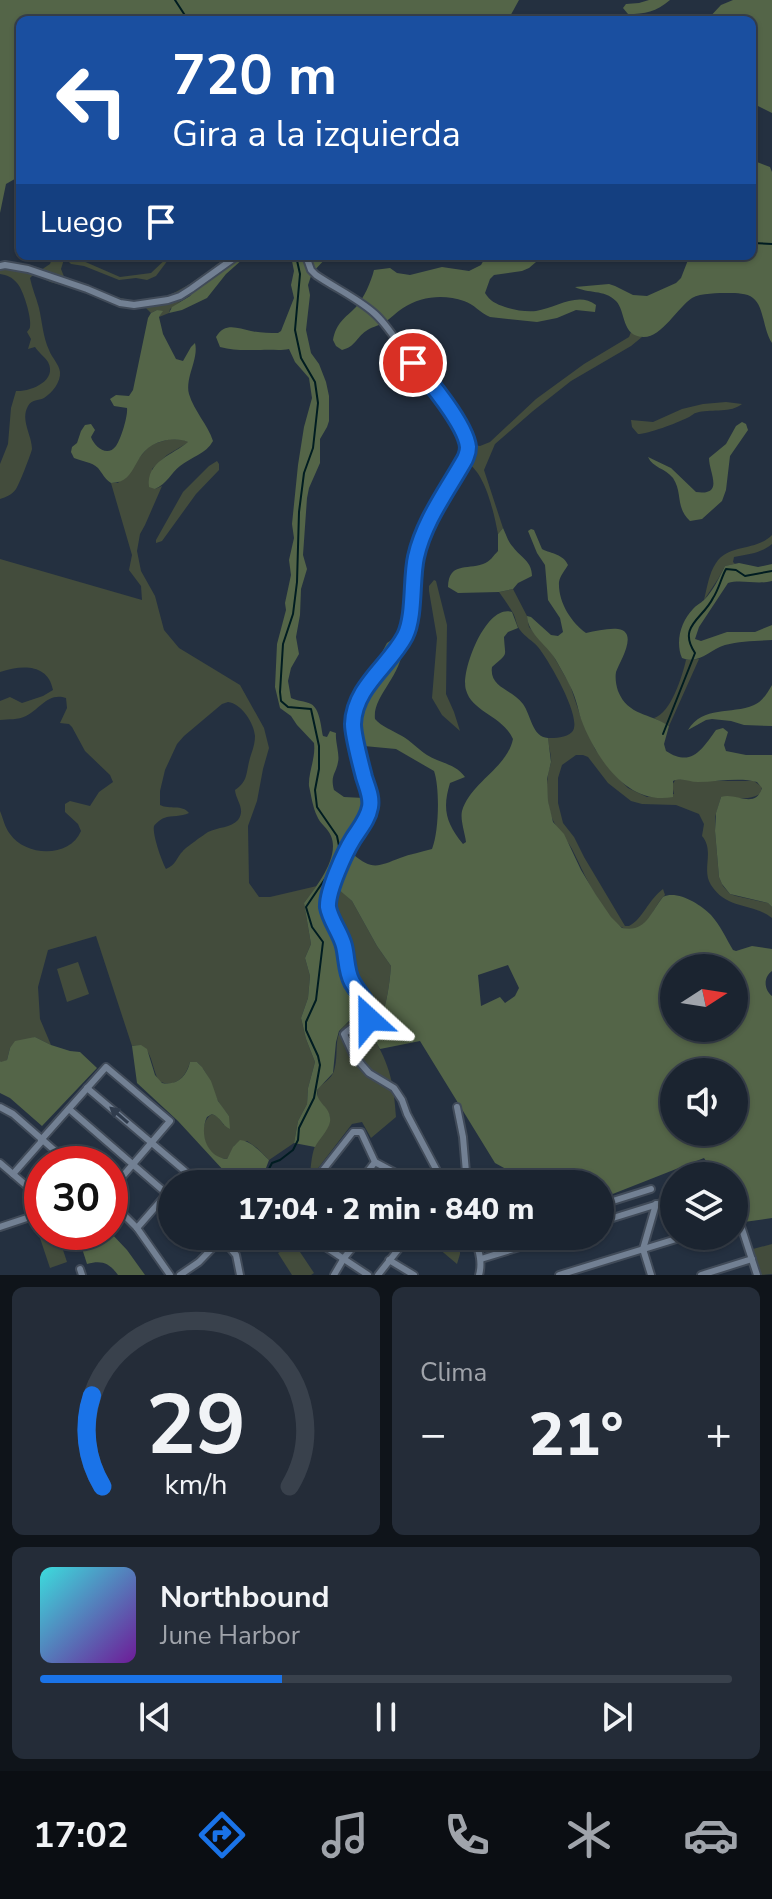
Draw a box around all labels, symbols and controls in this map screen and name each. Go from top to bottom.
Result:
text: 720 m [172,37,337,114]
icon: left [40,48,144,152]
text: Gira a la izquierda [172,110,461,159]
icon: arrive [139,200,183,244]
text: Luego [40,202,123,243]
pin [379,329,447,397]
icon: arrive [391,341,435,385]
north arrow [660,954,748,1042]
map controls [660,954,748,1250]
position arrow [327,977,411,1061]
button: sound [660,1058,748,1146]
one-way arrow [109,1107,129,1124]
speed limit sign: 30 [24,1146,128,1250]
button: layers [660,1162,748,1250]
text: 17:04 · 2 min · 840 m [238,1189,534,1230]
text: Clima [420,1355,487,1390]
text: 29 [146,1369,246,1482]
text: 21° [528,1394,624,1476]
text: − [420,1405,446,1465]
text: + [706,1405,732,1465]
text: km/h [165,1465,227,1504]
text: Northbound [160,1577,330,1618]
text: June Harbor [160,1618,300,1653]
icon: previous [133,1695,177,1739]
icon: pause [364,1695,408,1739]
icon: next [595,1695,639,1739]
icon: directions [194,1807,250,1863]
icon: music [317,1807,373,1863]
icon: phone [439,1807,495,1863]
icon: climate [561,1807,617,1863]
icon: car [683,1807,739,1863]
text: 17:02 [33,1811,128,1860]

